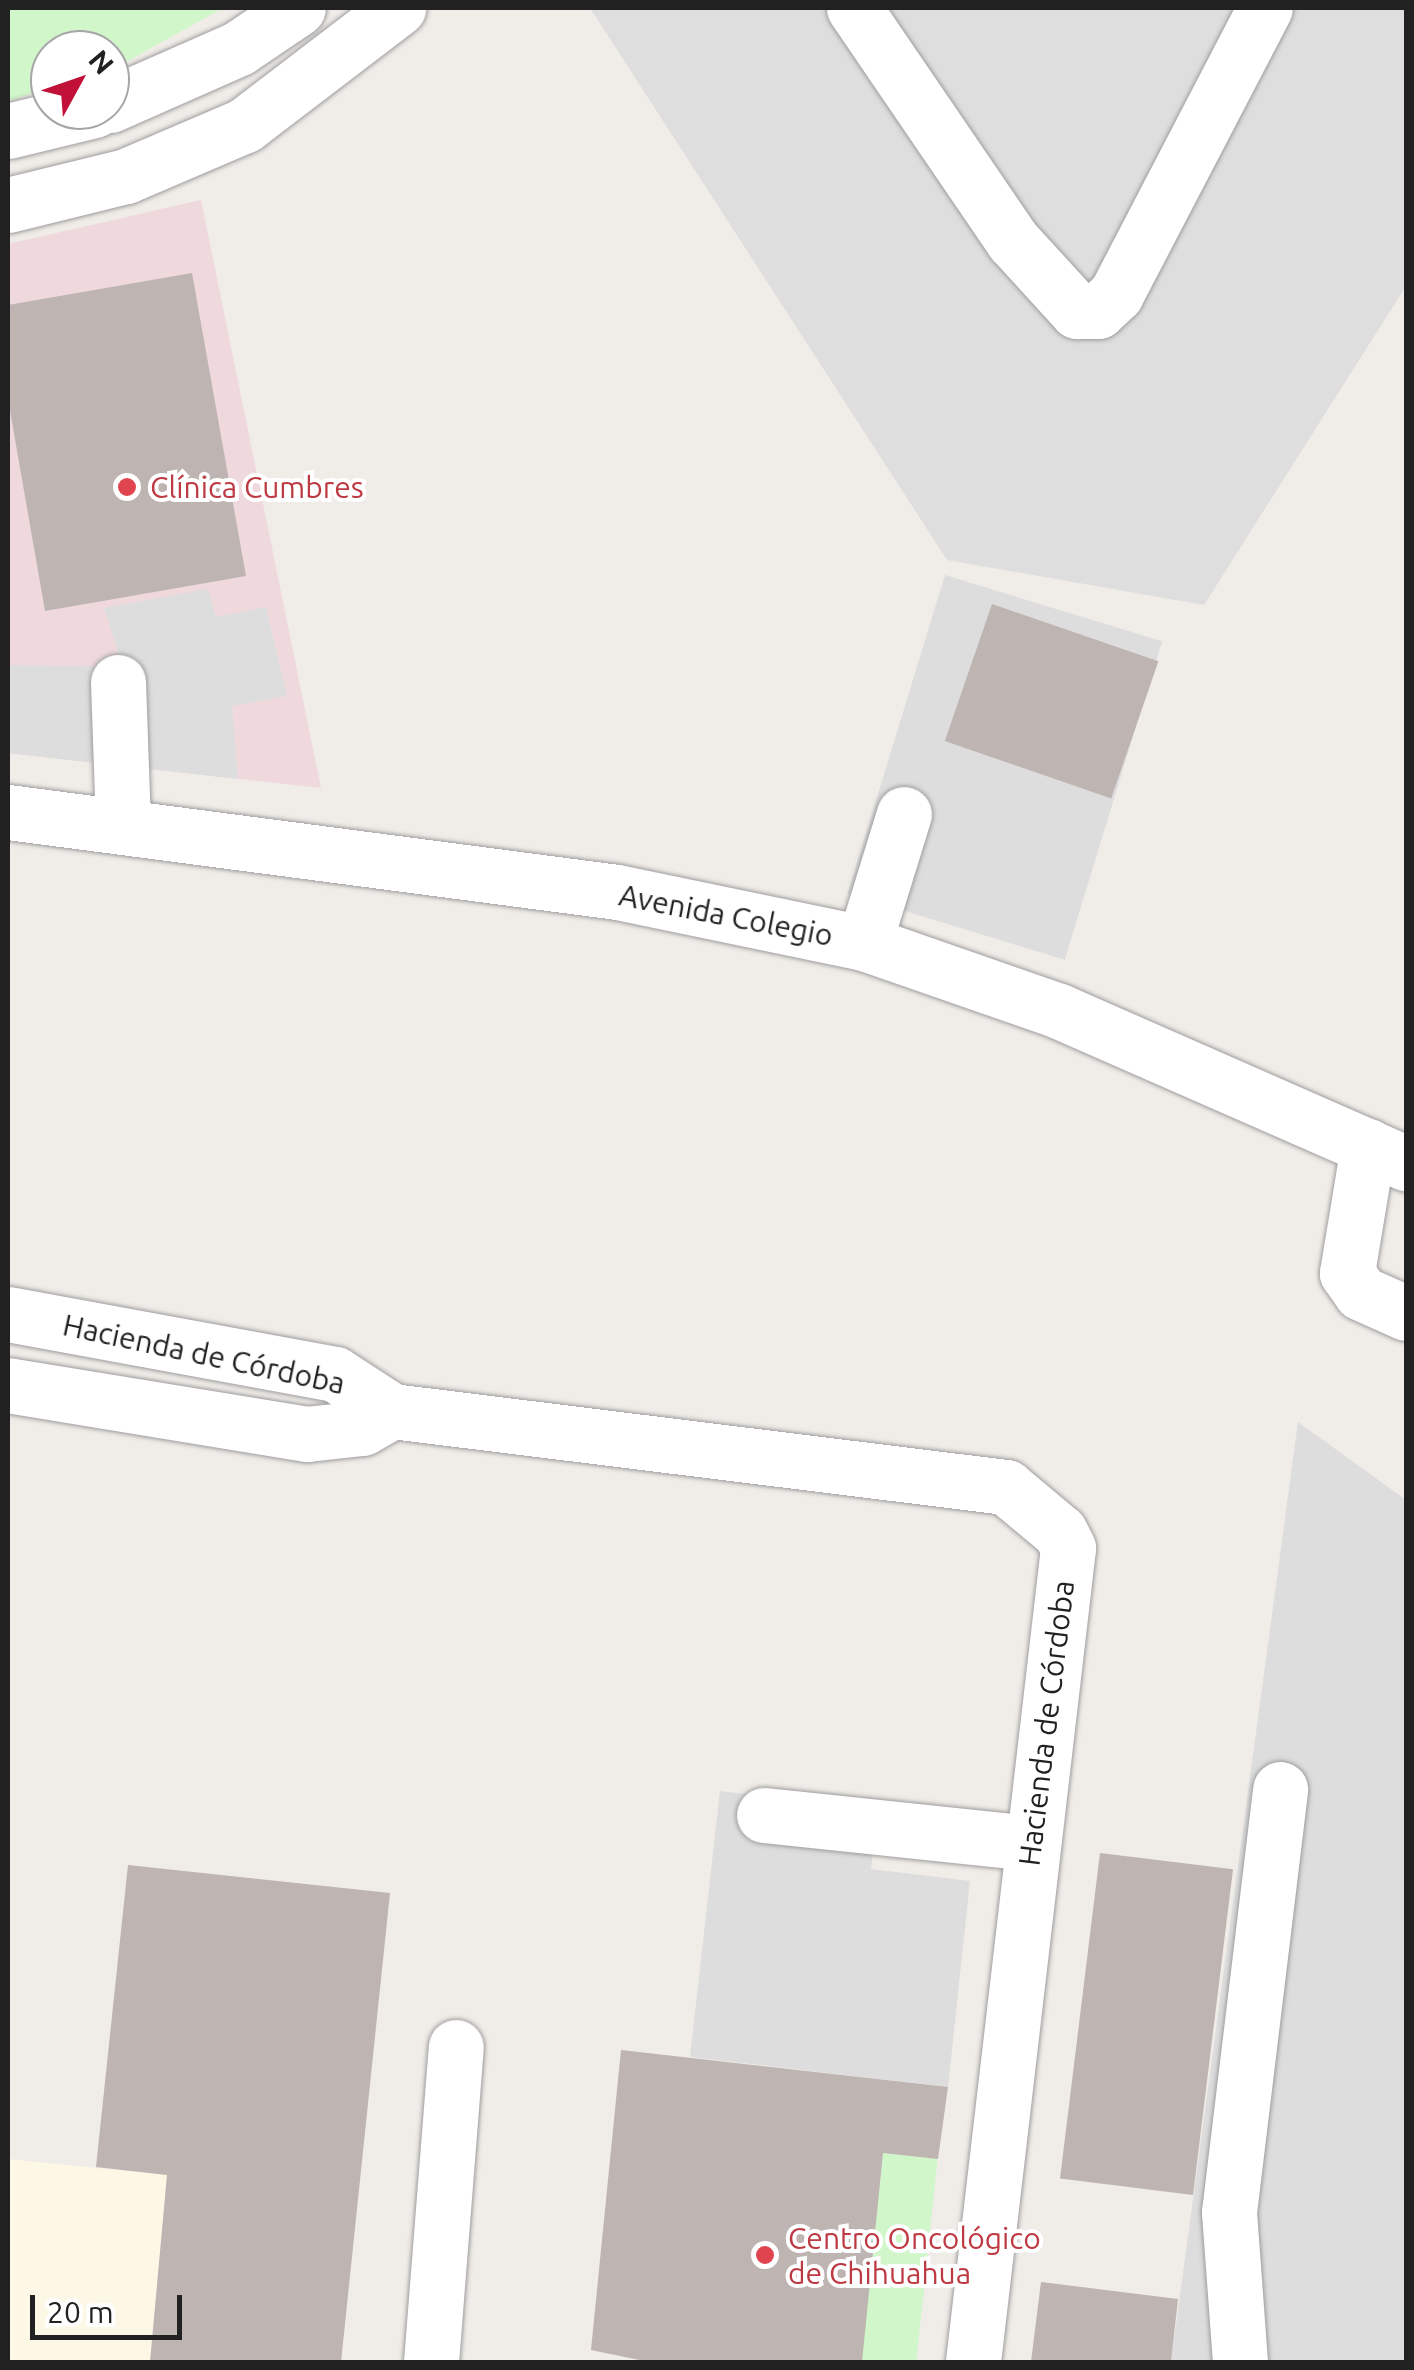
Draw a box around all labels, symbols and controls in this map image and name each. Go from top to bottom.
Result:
north arrow [30,30,130,130]
text: N [83,44,120,80]
place label: Clínica Cumbres [150,469,364,505]
marker: Clínica Cumbres [114,474,140,500]
street label: Avenida Colegio [616,877,836,953]
street label: Hacienda de Córdoba [60,1307,348,1401]
street label: Hacienda de Córdoba [1011,1578,1081,1868]
place label: Centro Oncológico de Chihuahua [788,2220,1041,2290]
marker: Centro Oncológico de Chihuahua [752,2242,778,2268]
scale bar [35,2275,188,2337]
text: 20 m [47,2295,114,2329]

